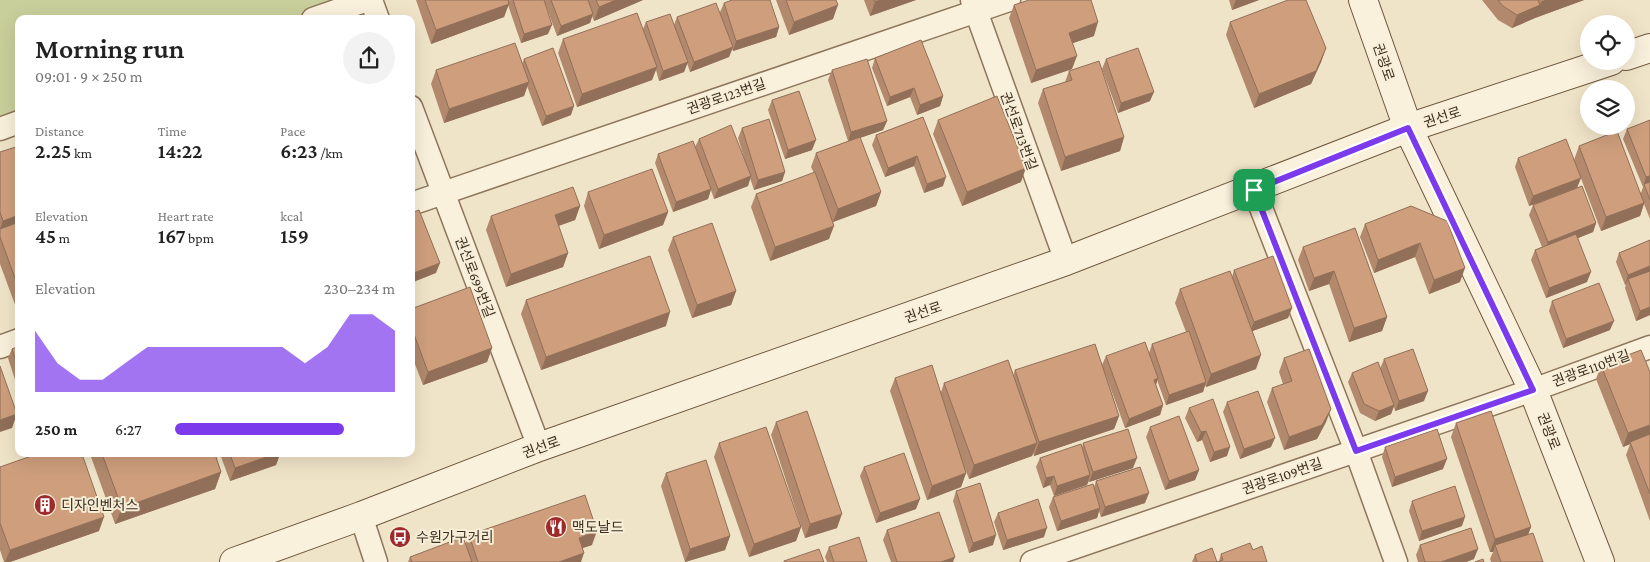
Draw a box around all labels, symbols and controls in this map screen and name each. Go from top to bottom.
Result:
map controls [1580,15,1635,135]
button: locate [1580,15,1635,70]
button: share [343,32,395,84]
text: Morning run [35,33,184,64]
street label: 권광로 [1370,41,1398,83]
text: 09:01 · 9 × 250 m [35,68,143,85]
street label: 권광로123번길 [684,75,768,117]
button: layers [1580,80,1635,135]
street label: 권선로713번길 [997,90,1041,172]
street label: 권선로 [1421,103,1463,131]
text: Distance [35,123,84,139]
text: Time [158,123,186,139]
text: Pace [280,123,306,139]
text: 2.25 [35,139,71,163]
text: 14:22 [158,139,202,163]
text: 6:23 [280,139,318,163]
text: km [71,145,92,161]
text: /km [318,145,343,161]
pin [1233,169,1275,211]
icon: arrive [1240,176,1268,204]
text: Elevation [35,208,88,224]
text: Heart rate [158,208,214,224]
text: kcal [280,208,303,224]
text: 45 [35,224,56,248]
text: 167 [158,224,185,248]
text: 159 [280,224,309,248]
text: m [56,230,70,246]
text: bpm [185,230,214,246]
street label: 권선로699번길 [452,234,498,320]
text: Elevation [35,280,96,297]
text: 230–234 m [324,280,395,297]
street label: 권선로 [902,298,944,326]
street label: 권광로110번길 [1550,347,1632,389]
street label: 권광로 [1535,410,1563,452]
text: 250 m [35,421,77,438]
text: 6:27 [115,421,142,438]
street label: 권선로 [520,433,562,461]
street label: 권광로109번길 [1240,455,1324,497]
building icon: 디자인벤처스 [33,493,57,517]
place label: 디자인벤처스 [61,497,138,513]
restaurant icon: 맥도날드 [544,515,568,539]
place label: 맥도날드 [572,519,624,535]
bus stop icon: 수원가구거리 [388,525,412,549]
place label: 수원가구거리 [416,529,493,545]

